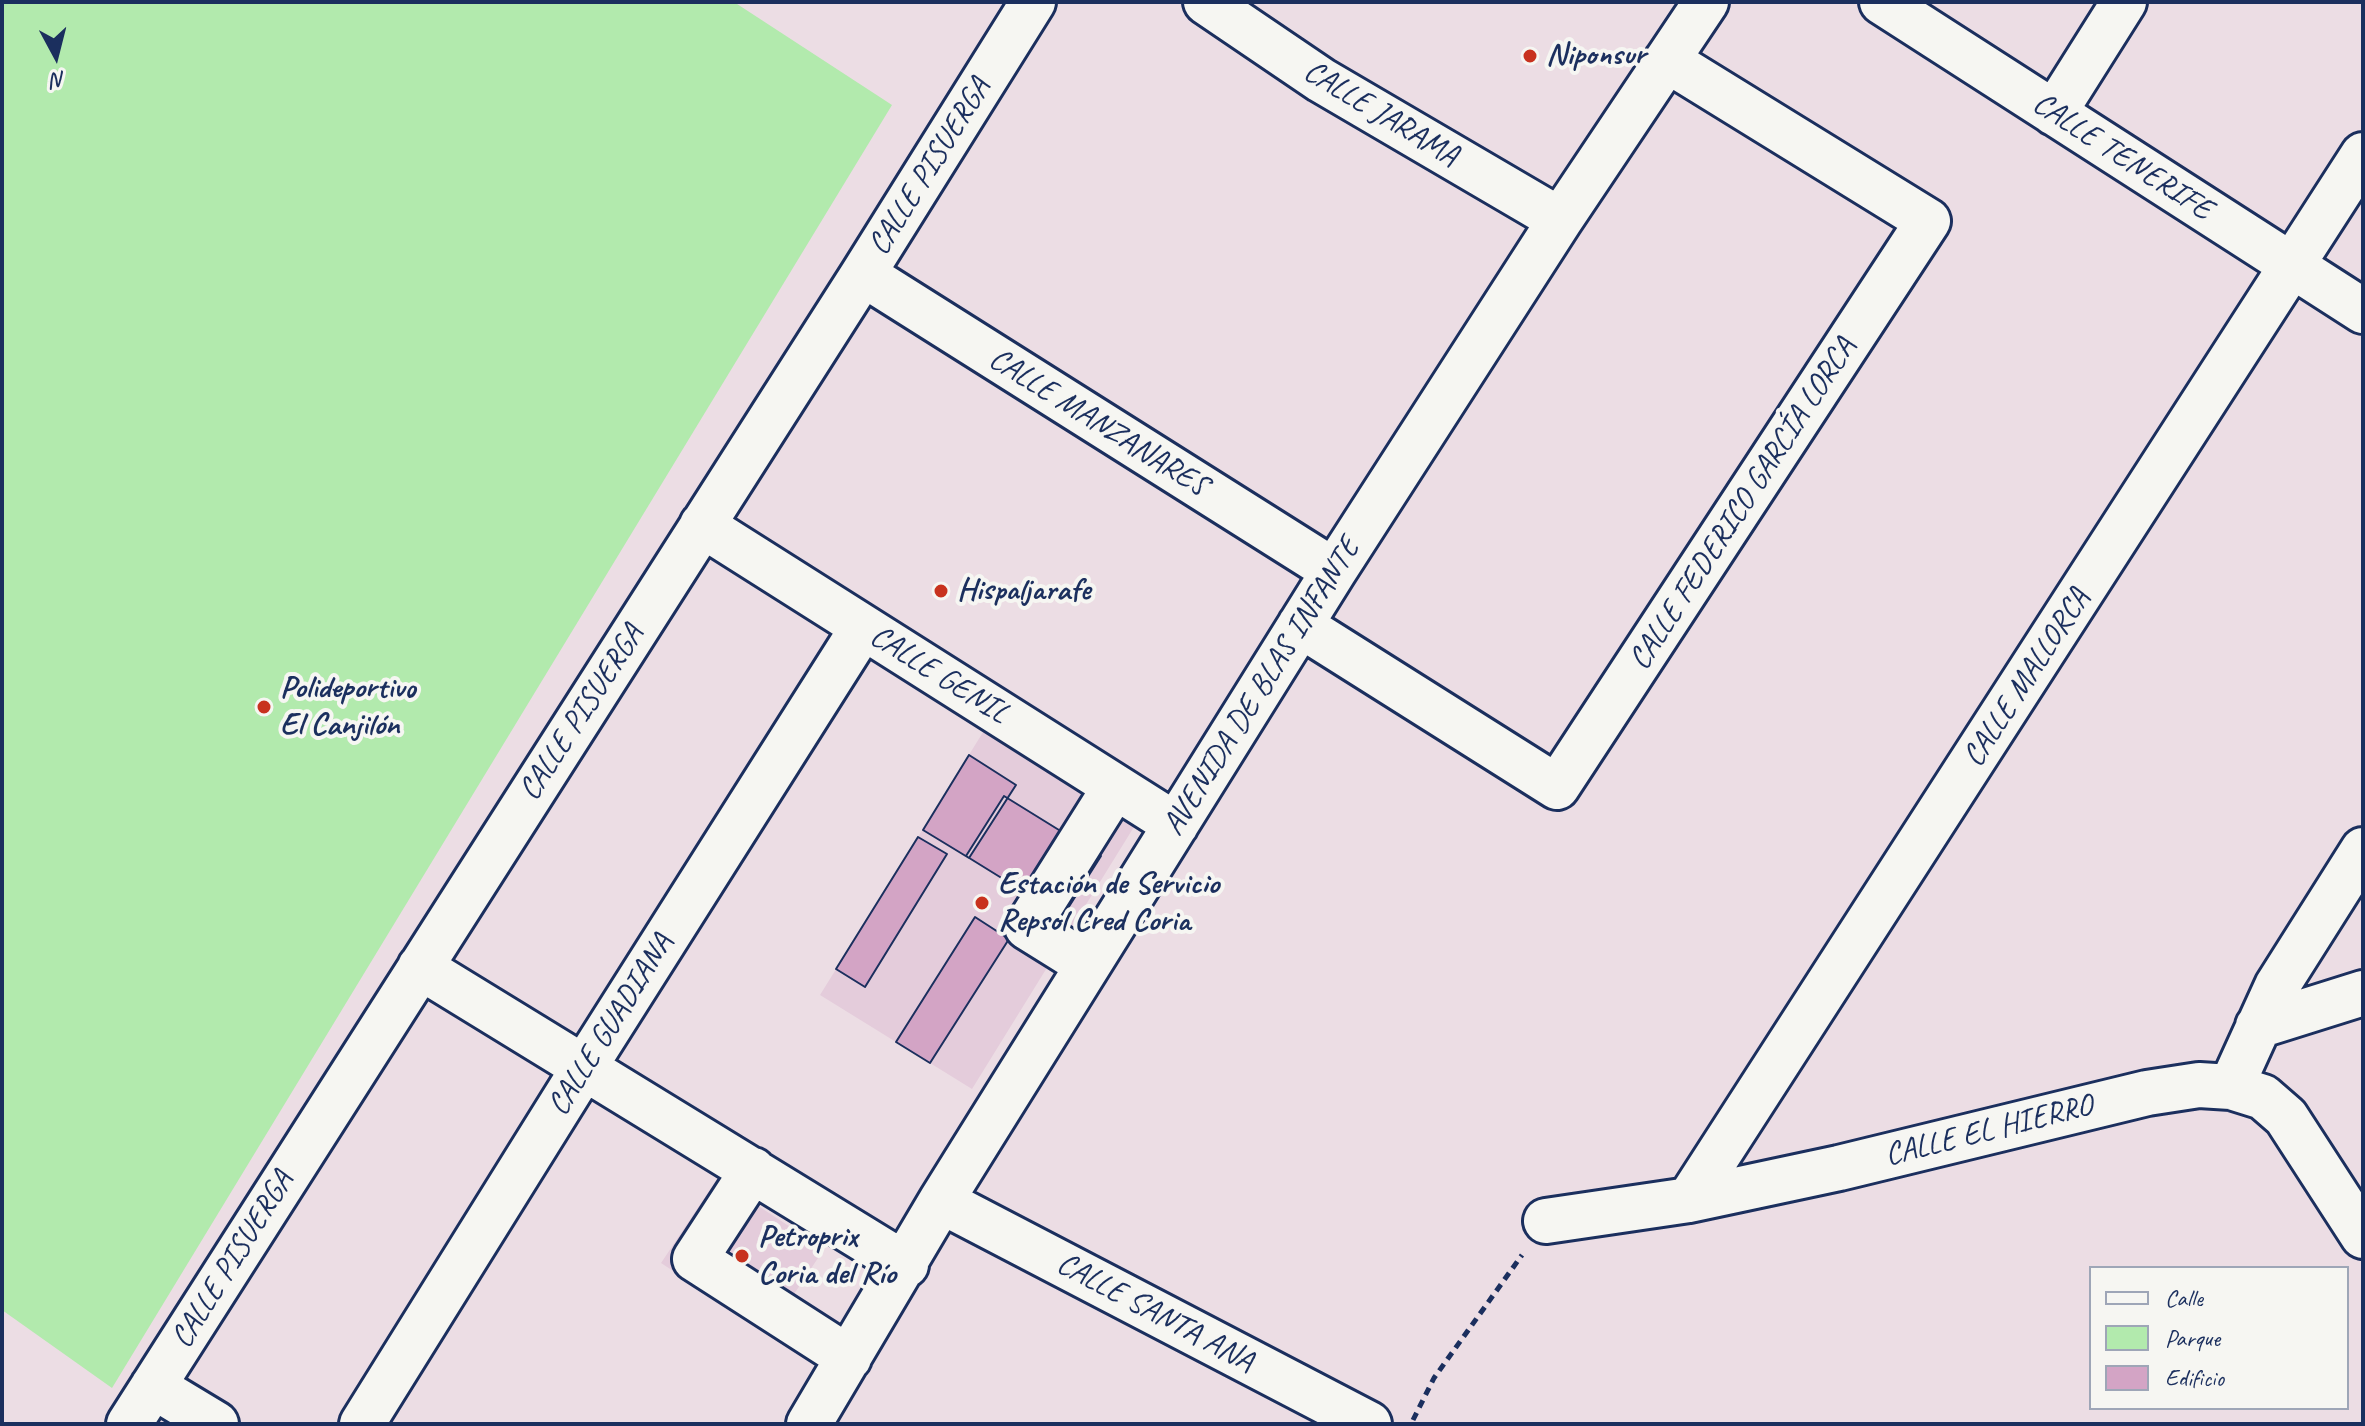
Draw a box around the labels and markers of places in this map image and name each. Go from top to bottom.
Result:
place label: Niponsur [1546,37,1646,75]
marker: Niponsur [1521,47,1539,65]
place label: Hispaljarafe [957,572,1090,610]
marker: Hispaljarafe [932,582,950,600]
place label: Polideportivo El Canjilón [280,670,415,745]
marker: Polideportivo El Canjilón [255,698,273,716]
place label: Estación de Servicio Repsol Cred Coria [998,866,1219,941]
marker: Estación de Servicio Repsol Cred Coria [973,894,991,912]
place label: Petroprix Coria del Río [758,1219,896,1294]
marker: Petroprix Coria del Río [733,1247,751,1265]

